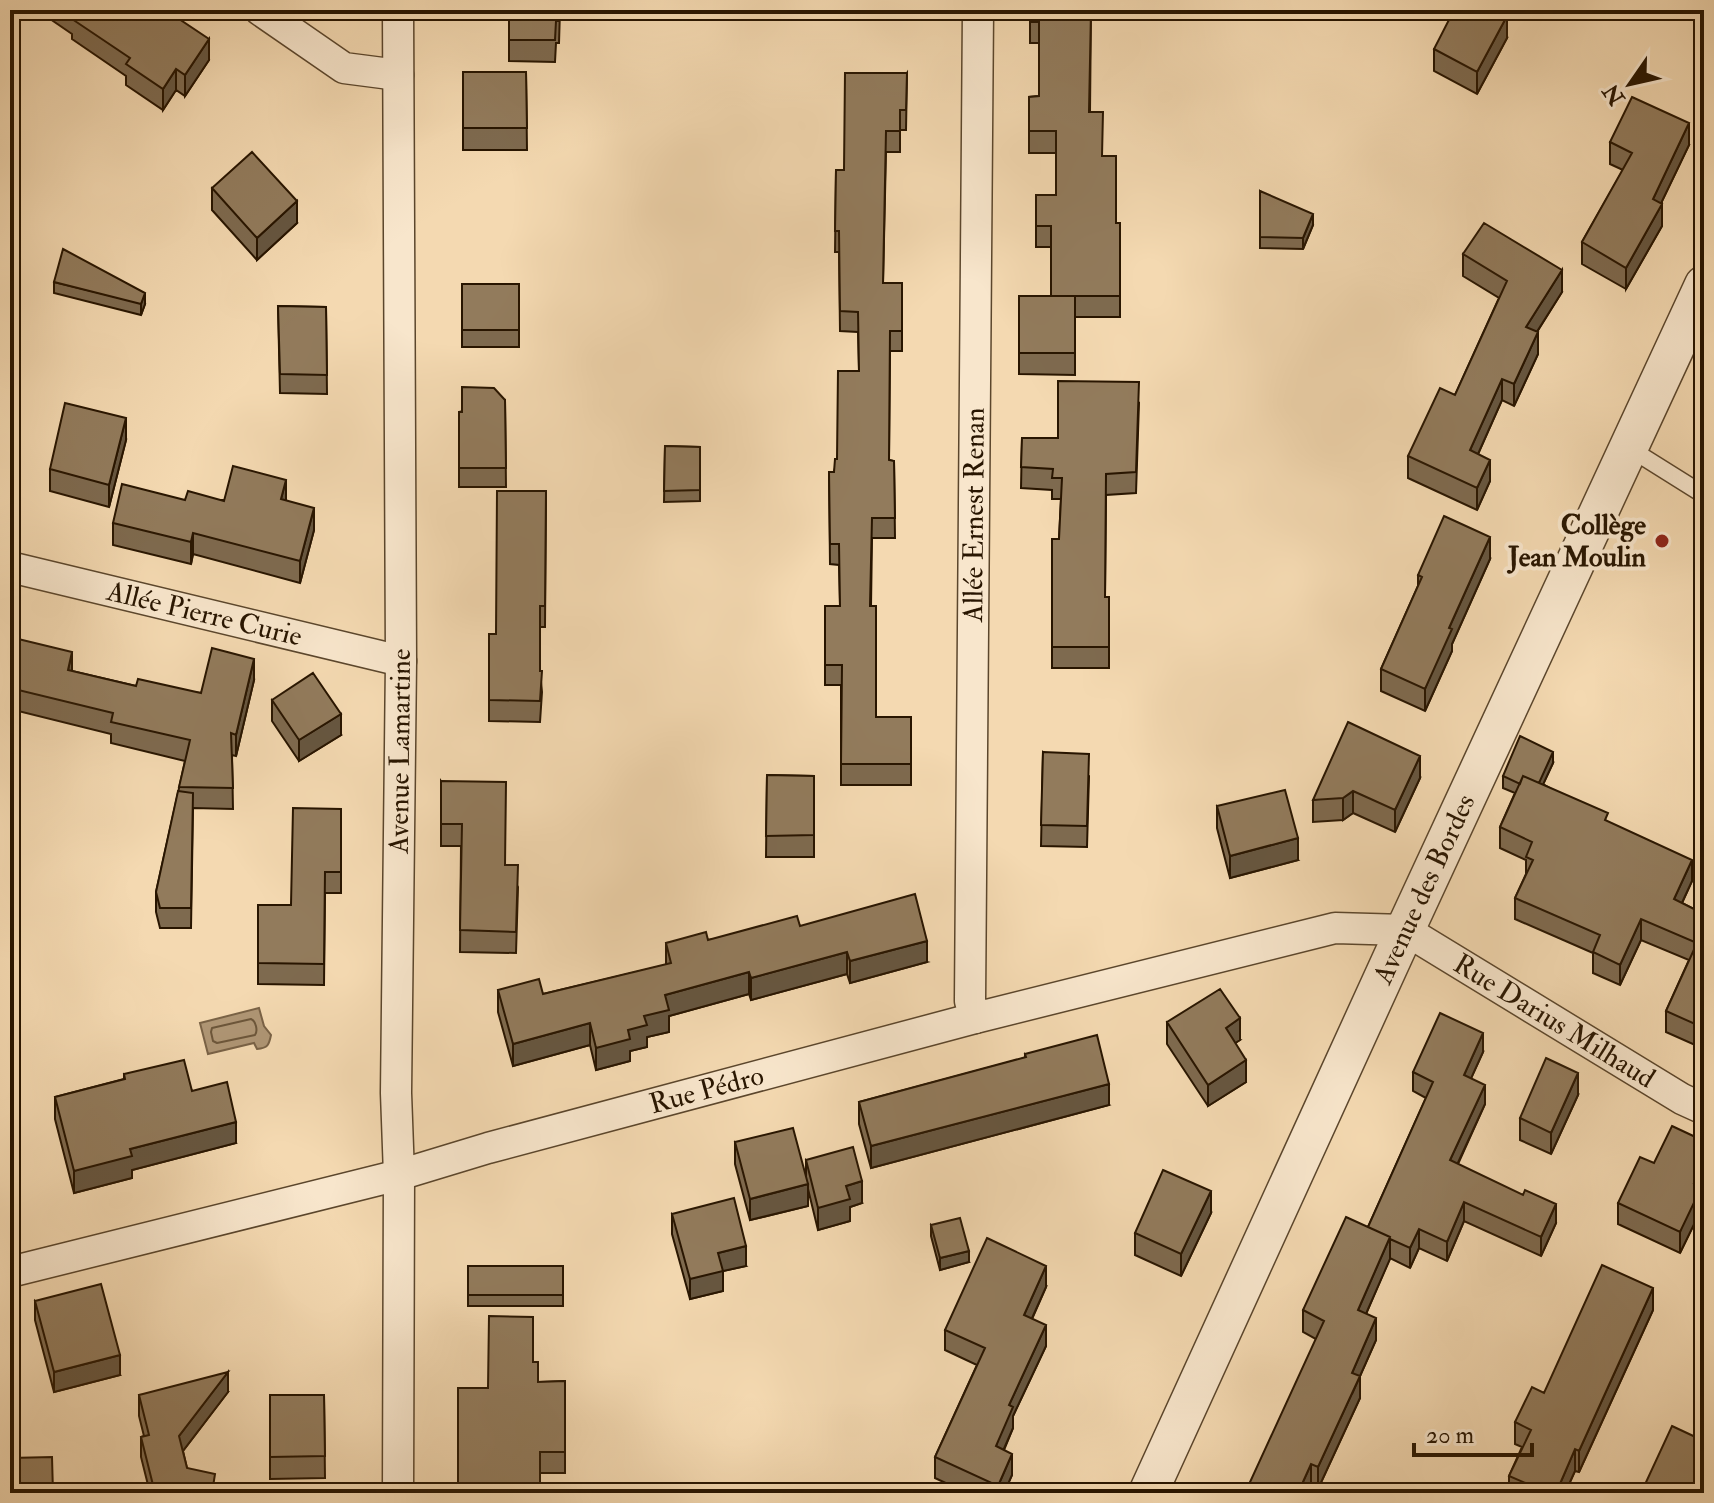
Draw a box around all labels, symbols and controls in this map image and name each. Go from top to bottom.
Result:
north arrow [1590,44,1670,124]
text: N [1597,78,1632,111]
street label: Allée Ernest Renan [956,407,992,623]
place label: Collège Jean Moulin [1506,508,1647,575]
marker: Collège Jean Moulin [1653,532,1671,550]
street label: Allée Pierre Curie [102,573,306,654]
street label: Avenue Lamartine [381,648,419,855]
street label: Avenue des Bordes [1365,789,1483,990]
street label: Rue Darius Milhaud [1447,946,1662,1096]
street label: Rue Pédro [645,1058,767,1122]
scale bar [1414,1407,1532,1457]
text: 20 m [1426,1420,1475,1451]

